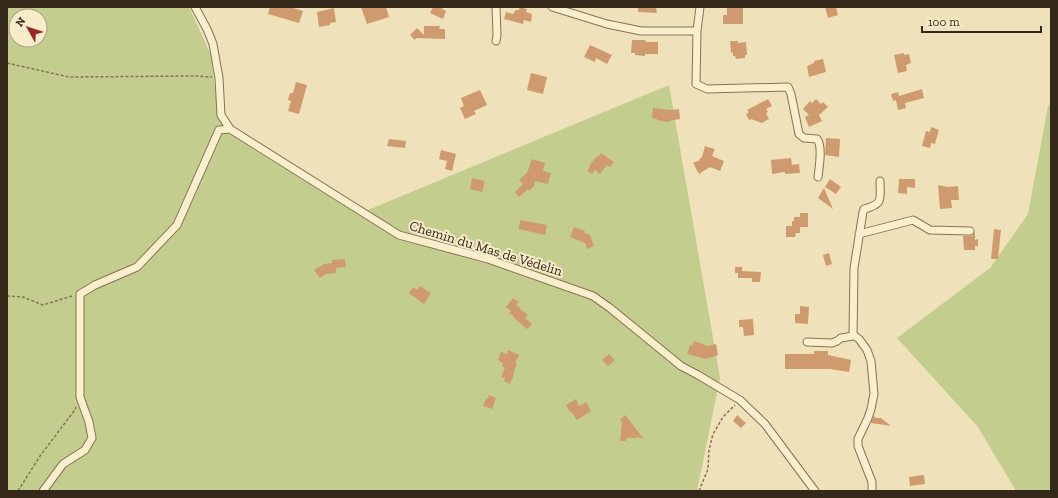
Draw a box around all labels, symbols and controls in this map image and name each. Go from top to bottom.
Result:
north arrow [8,8,48,48]
scale bar [922,8,1041,34]
text: N [13,14,29,29]
text: 100 m [928,15,960,29]
street label: Chemin du Mas de Védelin [407,217,565,280]

